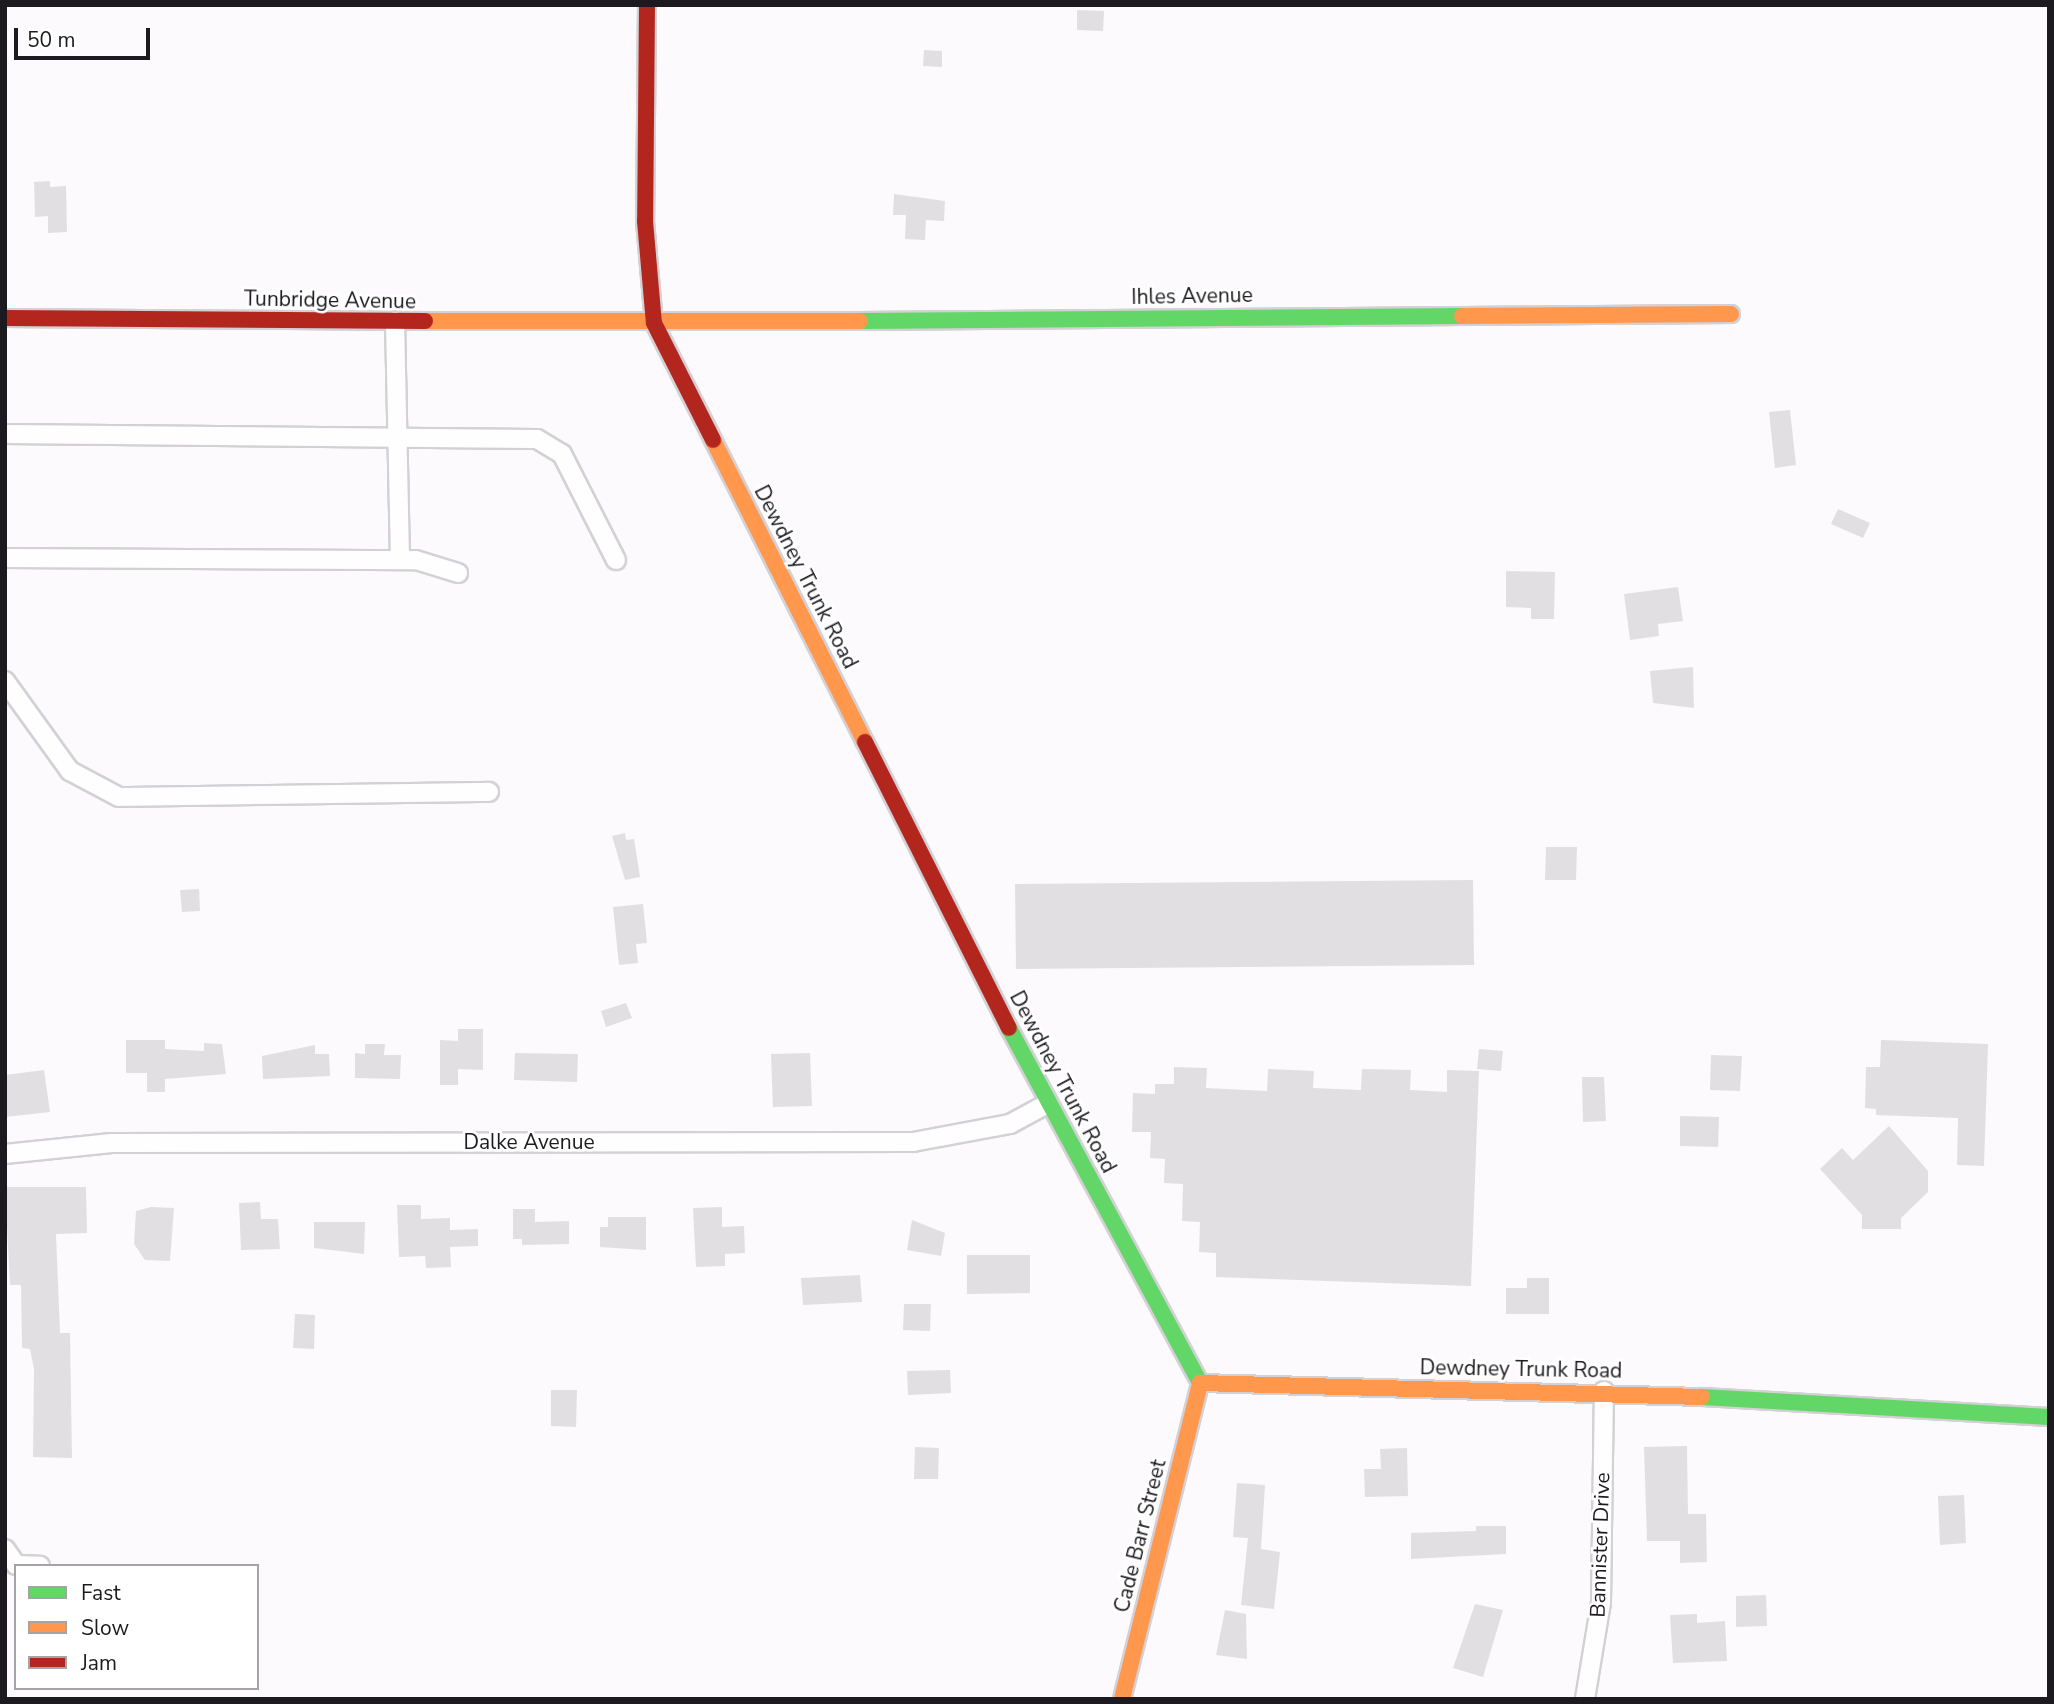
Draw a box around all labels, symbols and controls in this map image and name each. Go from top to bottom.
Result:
scale bar [18,14,154,58]
text: 50 m [27,26,76,54]
street label: Ihles Avenue [1131,282,1253,310]
street label: Tunbridge Avenue [244,286,416,314]
street label: Dewdney Trunk Road [749,481,863,673]
street label: Dewdney Trunk Road [1004,987,1122,1177]
street label: Dalke Avenue [463,1129,595,1155]
street label: Dewdney Trunk Road [1420,1355,1622,1383]
street label: Cade Barr Street [1109,1457,1171,1615]
street label: Bannister Drive [1585,1472,1615,1618]
legend [14,1564,259,1690]
text: Fast [81,1579,121,1607]
text: Slow [81,1614,129,1642]
text: Jam [81,1649,117,1677]

